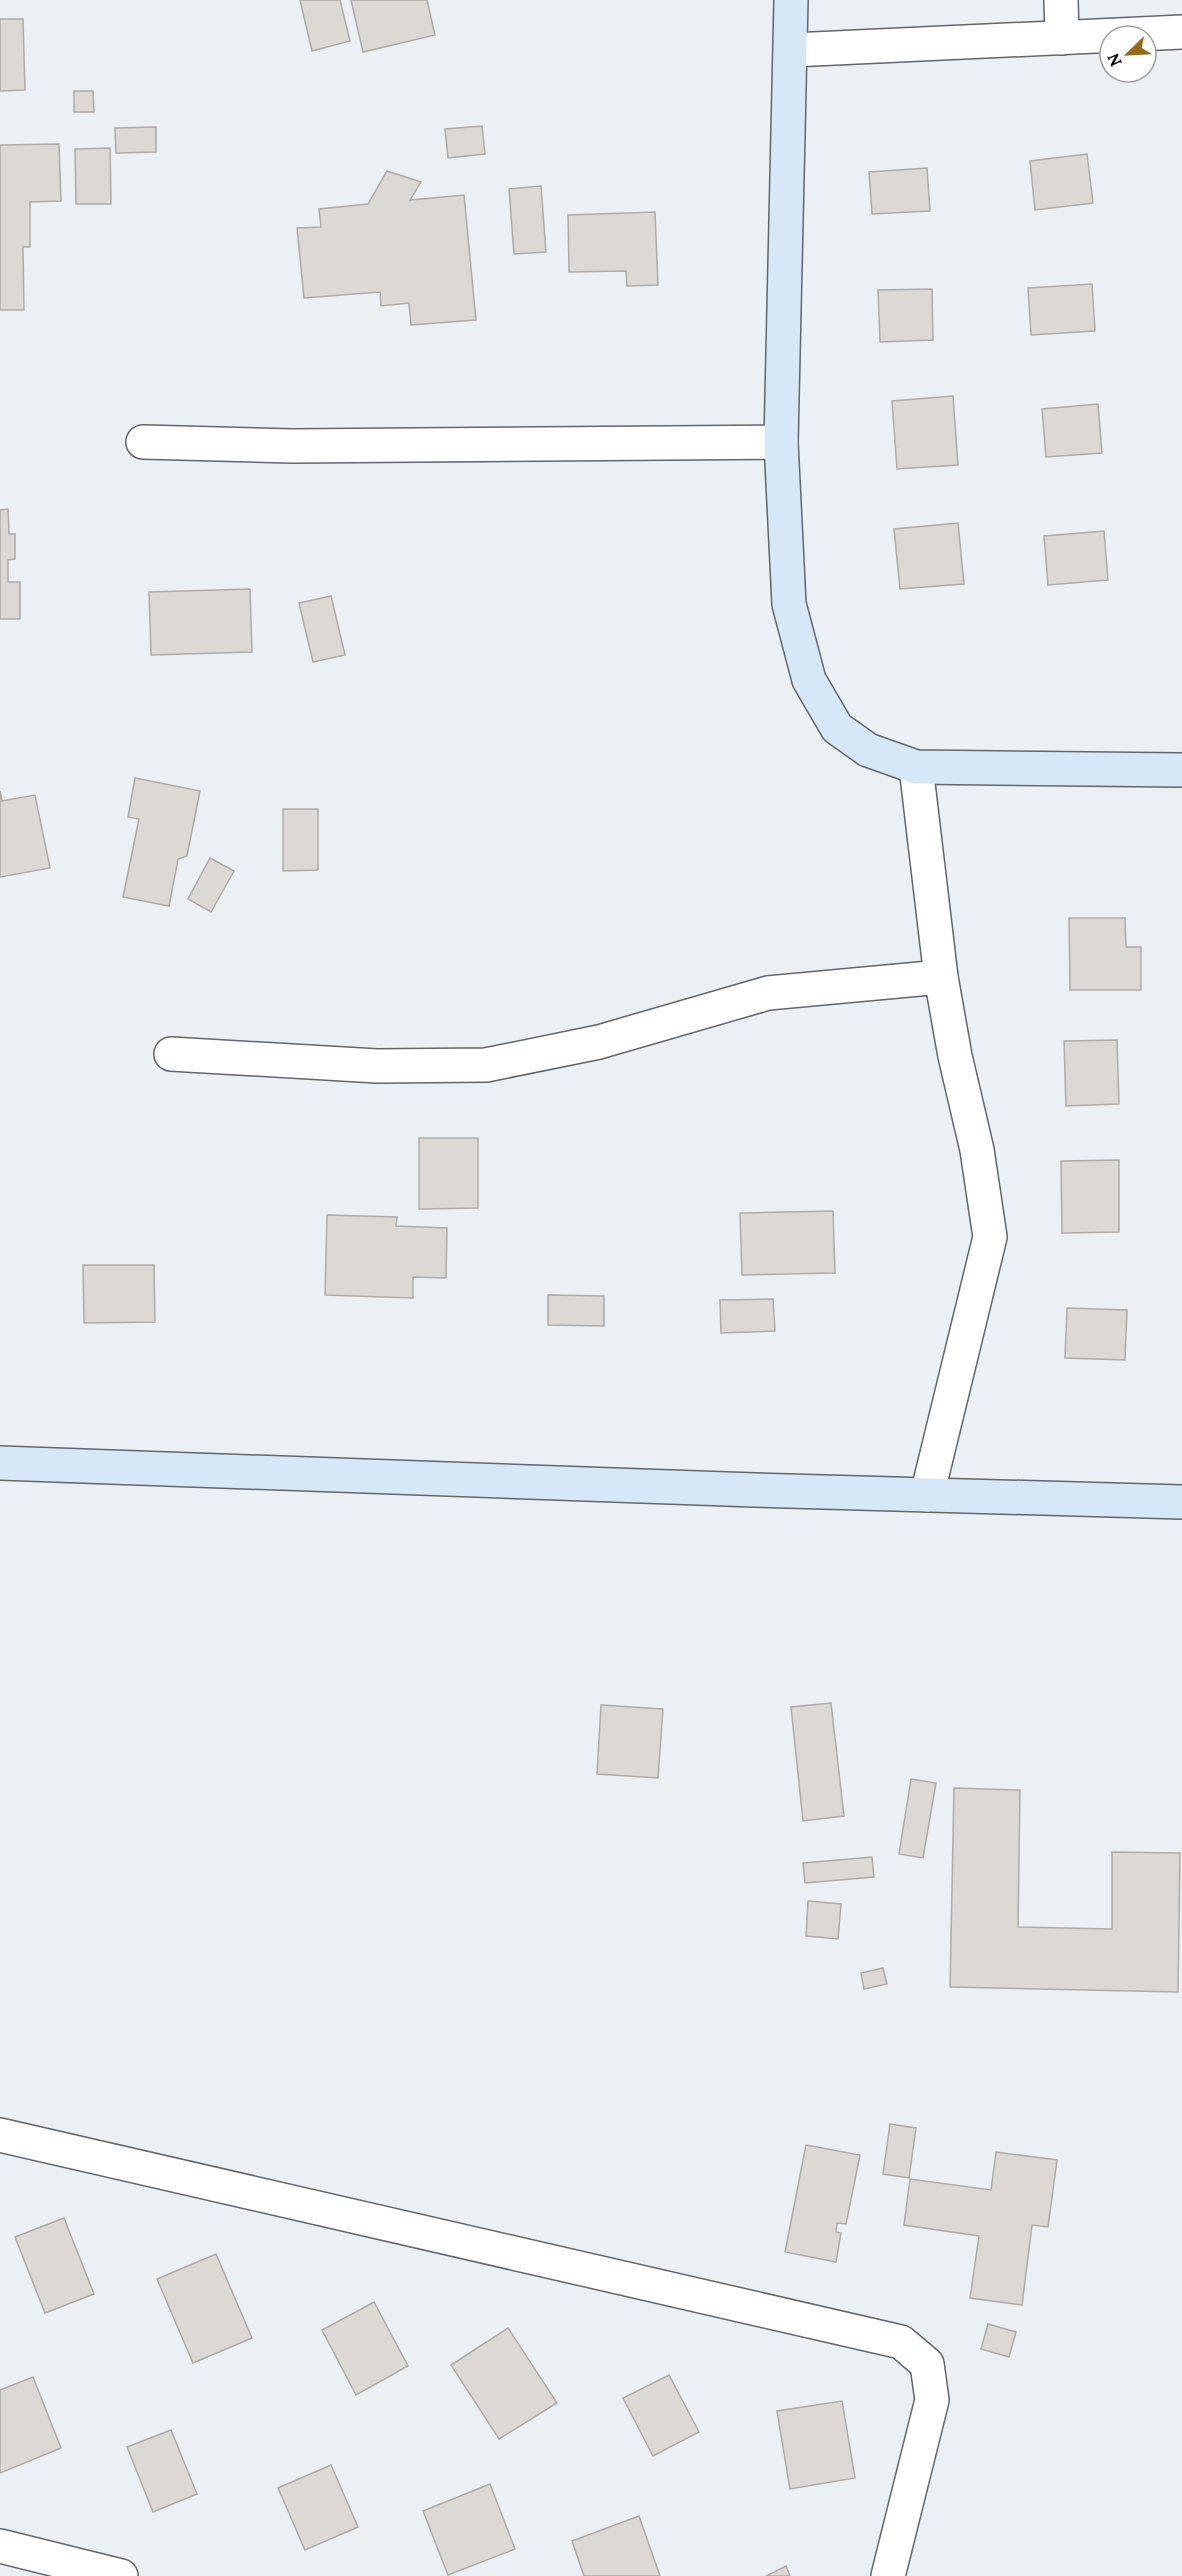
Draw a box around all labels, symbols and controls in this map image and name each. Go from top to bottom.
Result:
north arrow [1098,24,1158,84]
text: N [1103,50,1126,70]

